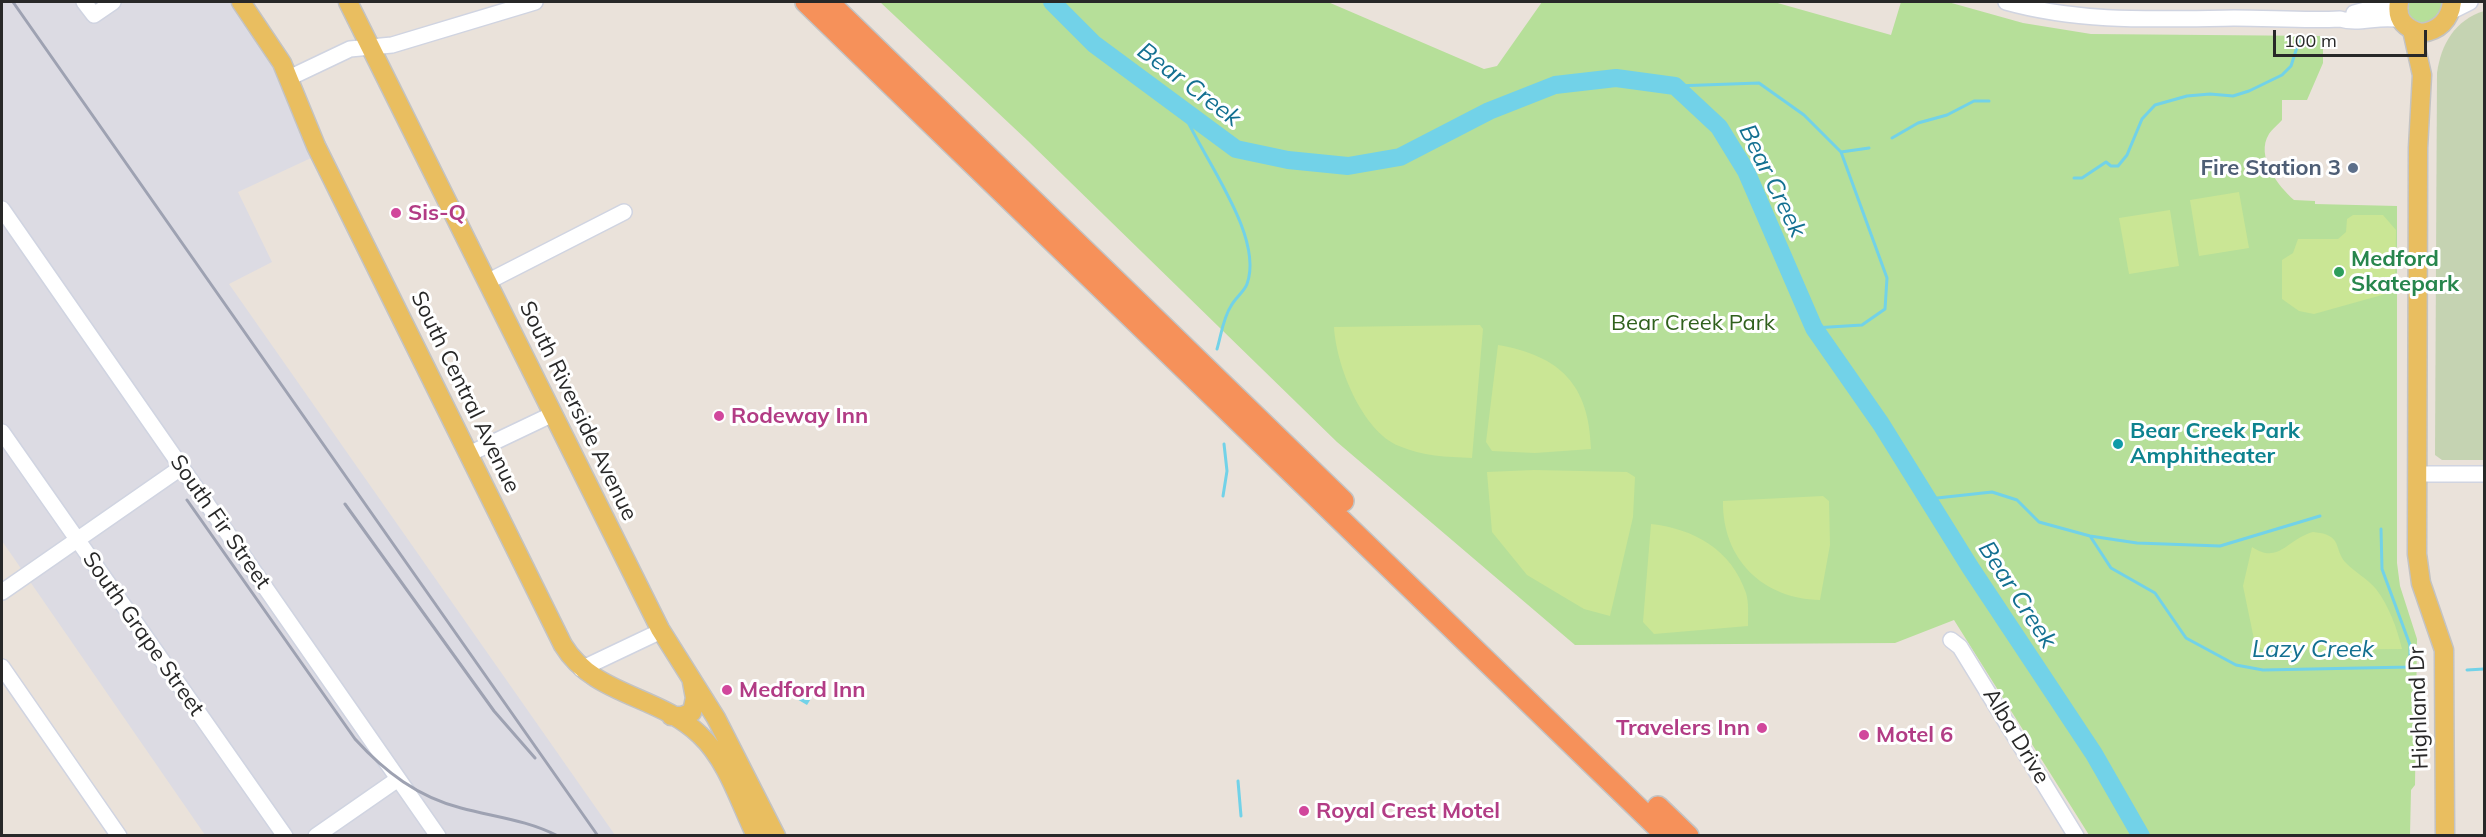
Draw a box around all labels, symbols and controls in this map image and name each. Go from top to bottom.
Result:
scale bar [2276,18,2430,56]
text: 100 m [2284,29,2337,52]
water label: Bear Creek [1132,37,1246,133]
water label: Bear Creek [1732,120,1812,242]
place label: Fire Station 3 [2200,155,2341,181]
marker: Fire Station 3 [2346,161,2360,175]
place label: Sis-Q [408,200,466,226]
marker: Sis-Q [389,206,403,220]
place label: Medford Skatepark [2351,246,2459,298]
marker: Medford Skatepark [2332,265,2346,279]
street label: South Central Avenue [405,287,525,497]
street label: South Riverside Avenue [513,297,643,525]
park label: Bear Creek Park [1611,310,1775,336]
place label: Rodeway Inn [731,403,868,429]
marker: Rodeway Inn [712,409,726,423]
place label: Bear Creek Park Amphitheater [2130,418,2300,470]
marker: Bear Creek Park Amphitheater [2111,437,2125,451]
street label: South Fir Street [164,450,276,594]
water label: Bear Creek [1972,536,2062,654]
street label: South Grape Street [76,547,210,721]
water label: Lazy Creek [2252,636,2374,664]
street label: Highland Dr [2404,646,2434,770]
place label: Medford Inn [739,677,866,703]
marker: Medford Inn [720,683,734,697]
street label: Alba Drive [1977,683,2055,789]
place label: Travelers Inn [1616,715,1750,741]
marker: Travelers Inn [1755,721,1769,735]
place label: Motel 6 [1876,722,1953,748]
marker: Motel 6 [1857,728,1871,742]
place label: Royal Crest Motel [1316,798,1500,824]
marker: Royal Crest Motel [1297,804,1311,818]

